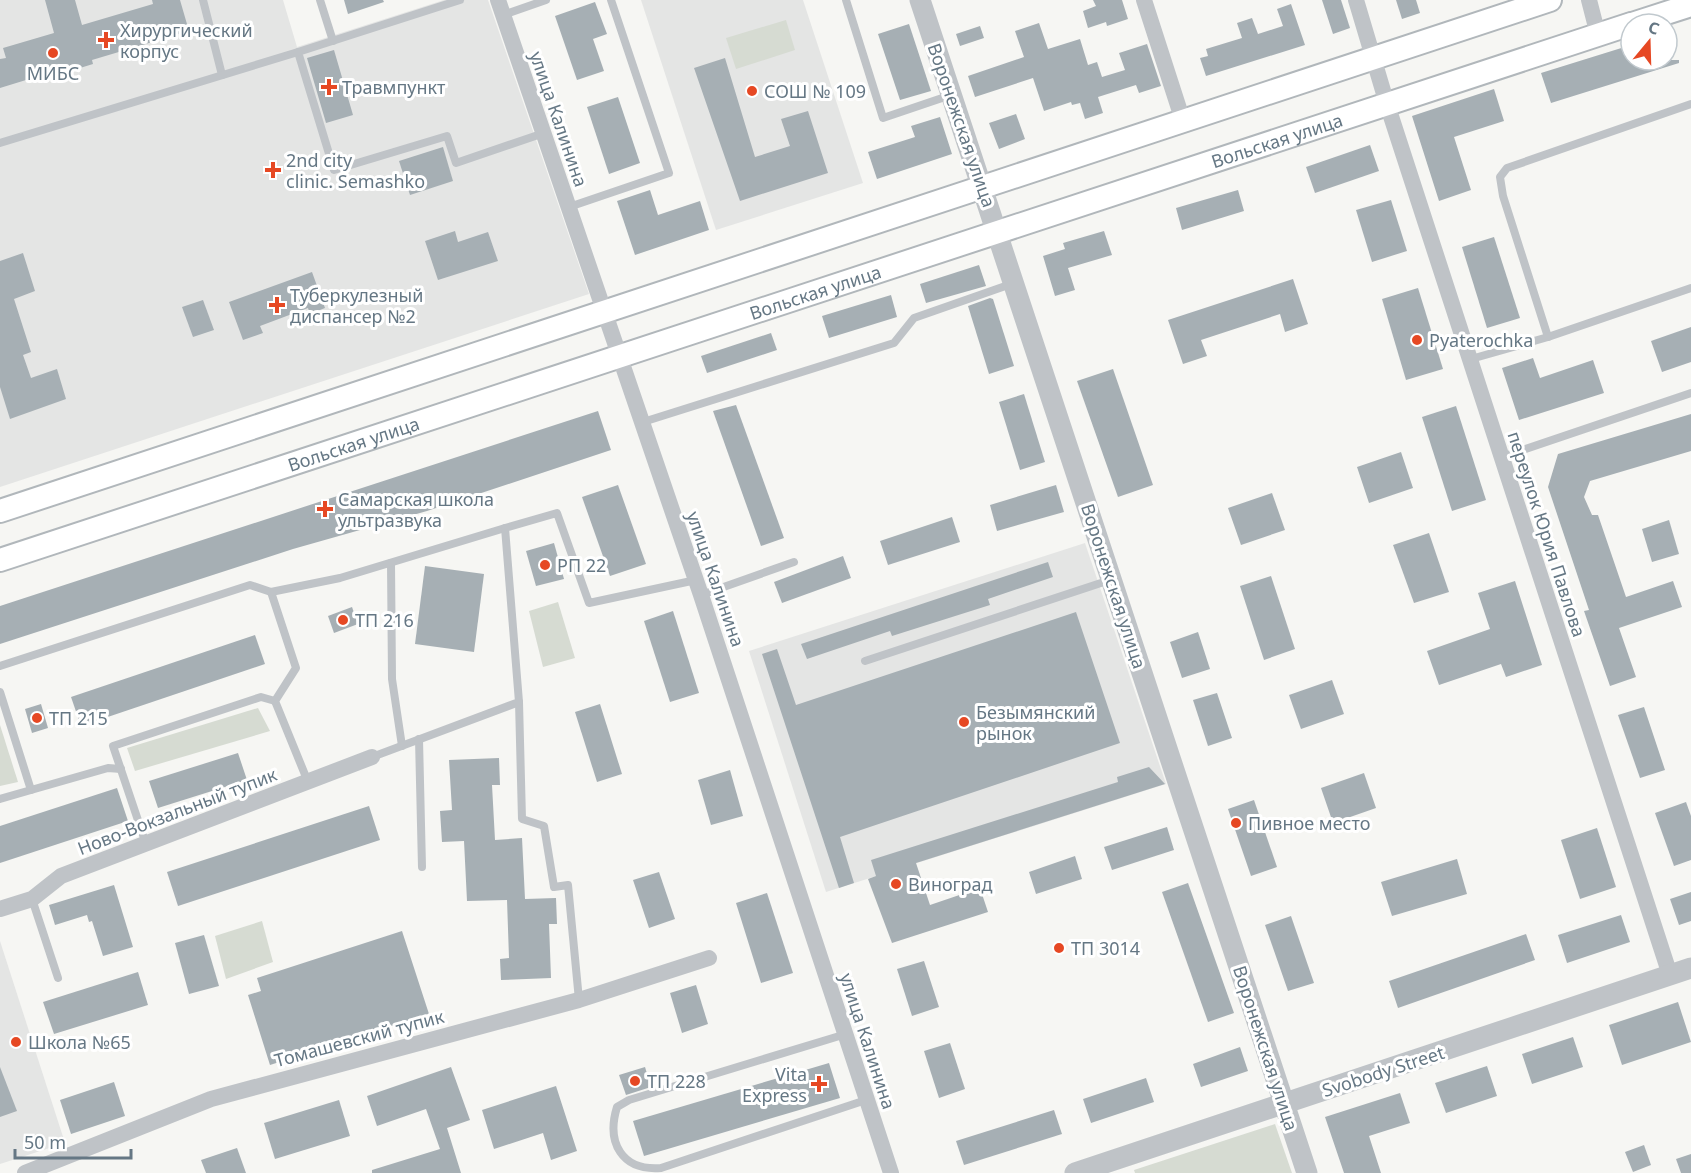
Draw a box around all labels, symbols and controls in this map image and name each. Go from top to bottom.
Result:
north arrow [1619,12,1679,72]
text: С [1645,16,1662,40]
place label: Хирургический корпус [120,18,253,63]
marker: Хирургический корпус [97,31,115,49]
street label: Воронежская улица [923,40,1001,210]
marker: МИБС [46,46,60,60]
street label: улица Калинина [525,48,593,190]
place label: МИБС [27,61,79,85]
place label: Травмпункт [342,75,446,99]
marker: Травмпункт [320,78,338,96]
place label: СОШ № 109 [764,79,866,103]
marker: СОШ № 109 [745,84,759,98]
street label: Вольская улица [1208,108,1346,173]
place label: 2nd city clinic. Semashko [286,148,425,193]
marker: 2nd city clinic. Semashko [264,161,282,179]
street label: Вольская улица [746,259,884,325]
place label: Туберкулезный диспансер №2 [290,283,423,328]
marker: Туберкулезный диспансер №2 [268,296,286,314]
place label: Pyaterochka [1429,328,1533,352]
marker: Pyaterochka [1410,333,1424,347]
street label: Вольская улица [285,411,422,477]
street label: переулок Юрия Павлова [1502,428,1592,640]
place label: Самарская школа ультразвука [338,487,494,532]
marker: Самарская школа ультразвука [316,500,334,518]
street label: Воронежская улица [1076,500,1152,672]
street label: улица Калинина [682,508,750,650]
place label: РП 22 [557,553,606,577]
marker: РП 22 [538,558,552,572]
place label: ТП 216 [355,608,414,632]
marker: ТП 216 [336,613,350,627]
place label: Безымянский рынок [976,700,1095,745]
place label: ТП 215 [49,706,108,730]
marker: ТП 215 [30,711,44,725]
marker: Безымянский рынок [957,715,971,729]
street label: Ново-Вокзальный тупик [74,762,280,860]
place label: Пивное место [1248,811,1370,835]
marker: Пивное место [1229,816,1243,830]
place label: Виноград [908,872,992,896]
marker: Виноград [889,877,903,891]
place label: ТП 3014 [1071,936,1140,960]
marker: ТП 3014 [1052,941,1066,955]
street label: Воронежская улица [1228,962,1304,1134]
street label: улица Калинина [835,970,901,1112]
street label: Томашевский тупик [272,1004,447,1072]
place label: Школа №65 [28,1030,131,1054]
marker: Школа №65 [9,1035,23,1049]
street label: Svobody Street [1319,1040,1448,1102]
place label: Vita Express [742,1062,807,1107]
place label: ТП 228 [647,1069,706,1093]
marker: ТП 228 [628,1074,642,1088]
marker: Vita Express [812,1077,826,1091]
scale bar [15,1122,130,1160]
text: 50 m [24,1130,66,1154]

